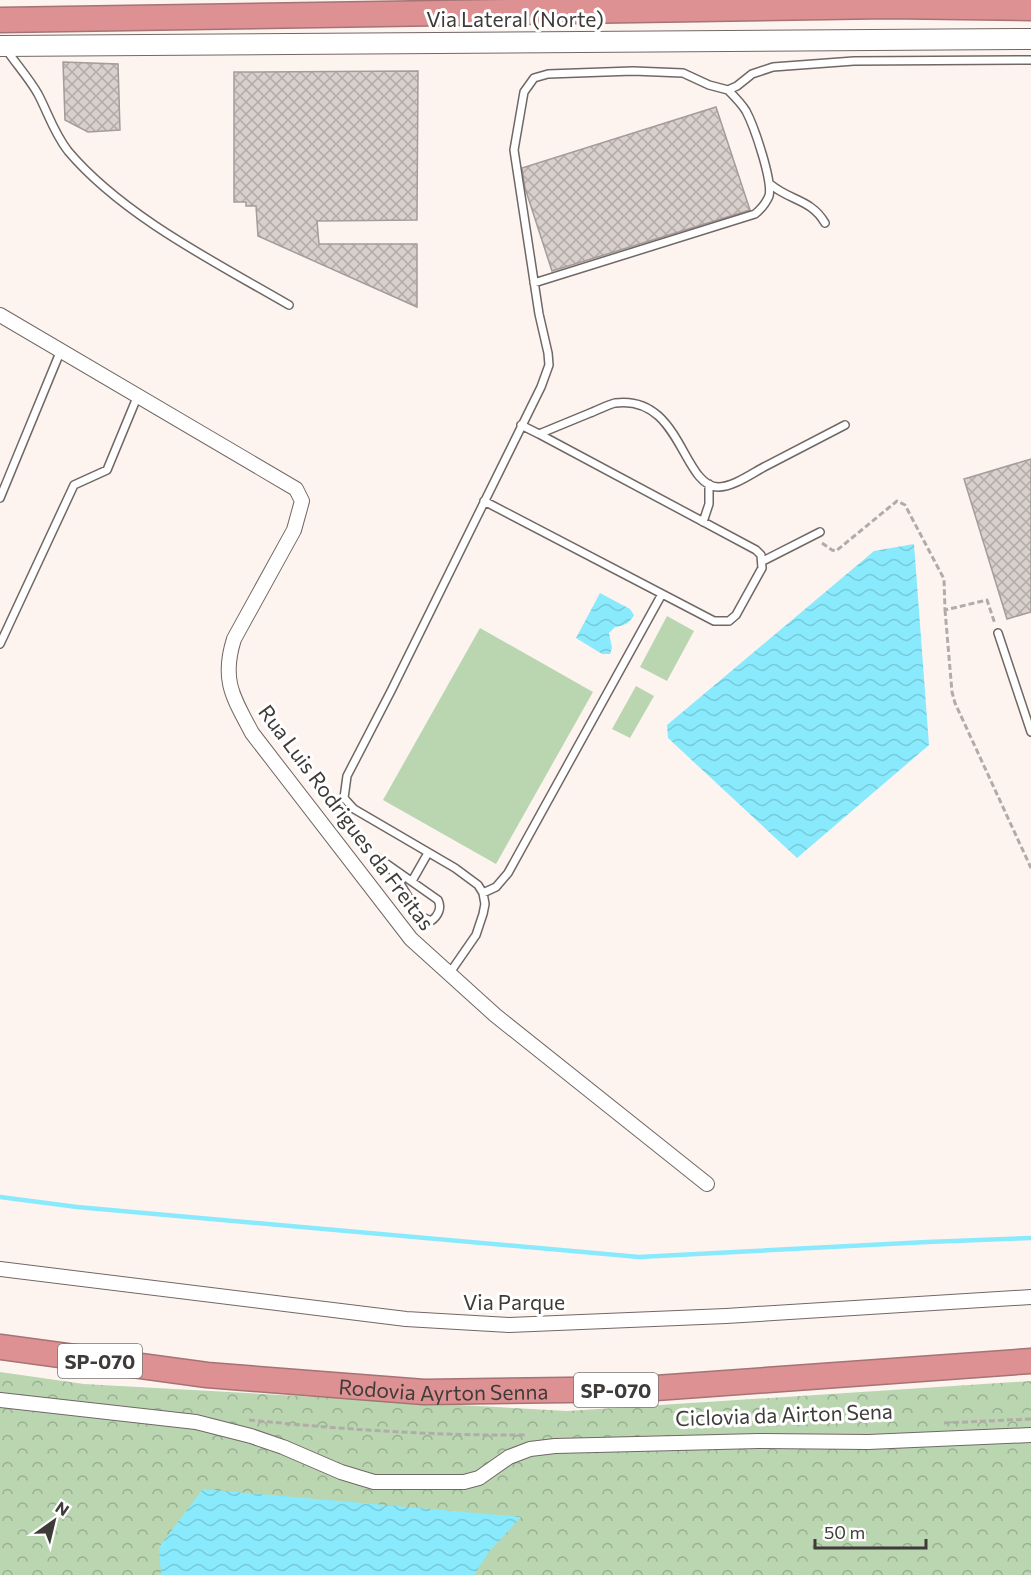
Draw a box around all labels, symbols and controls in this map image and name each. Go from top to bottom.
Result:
street label: Via Lateral (Norte) [426,6,604,31]
street label: Rua Luis Rodrigues da Freitas [254,699,440,935]
street label: Via Parque [463,1289,565,1314]
road number: SP-070 [58,1344,142,1378]
street label: Rodovia Ayrton Senna [338,1373,549,1405]
road number: SP-070 [574,1373,658,1407]
street label: Ciclovia da Airton Sena [675,1398,893,1430]
north arrow [24,1491,84,1551]
text: N [52,1497,73,1519]
scale bar [815,1512,926,1550]
text: 50 m [824,1521,865,1543]

